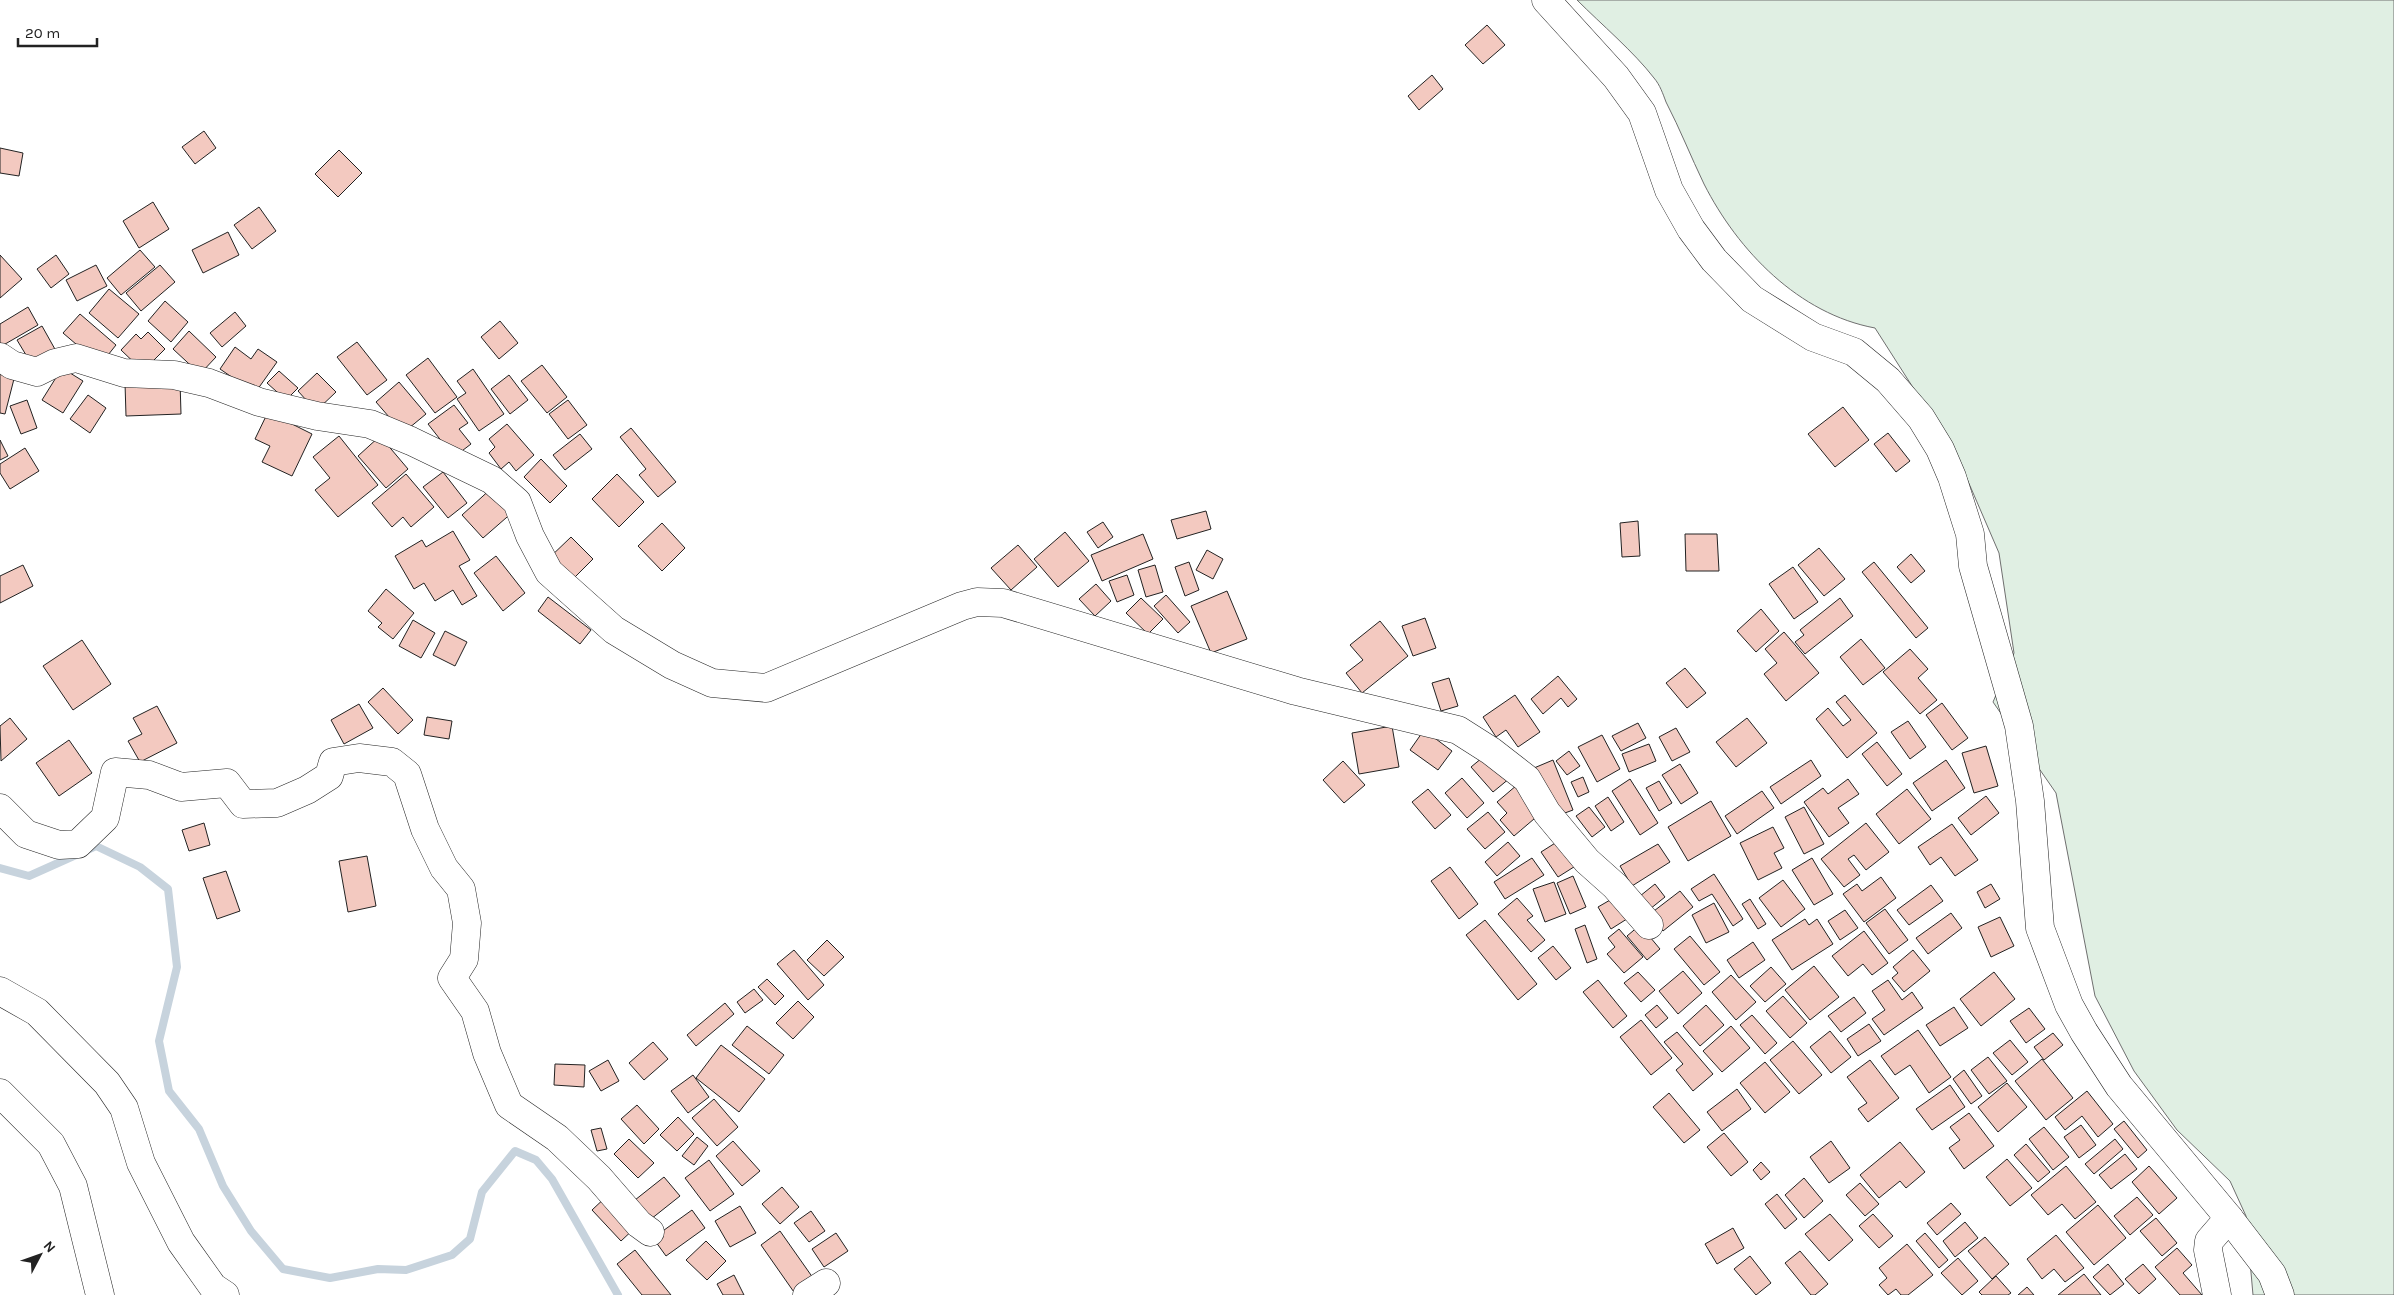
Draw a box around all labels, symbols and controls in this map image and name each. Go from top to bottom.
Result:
scale bar [18,15,96,47]
text: 20 m [25,24,60,42]
north arrow [15,1230,65,1280]
text: N [40,1237,59,1256]

